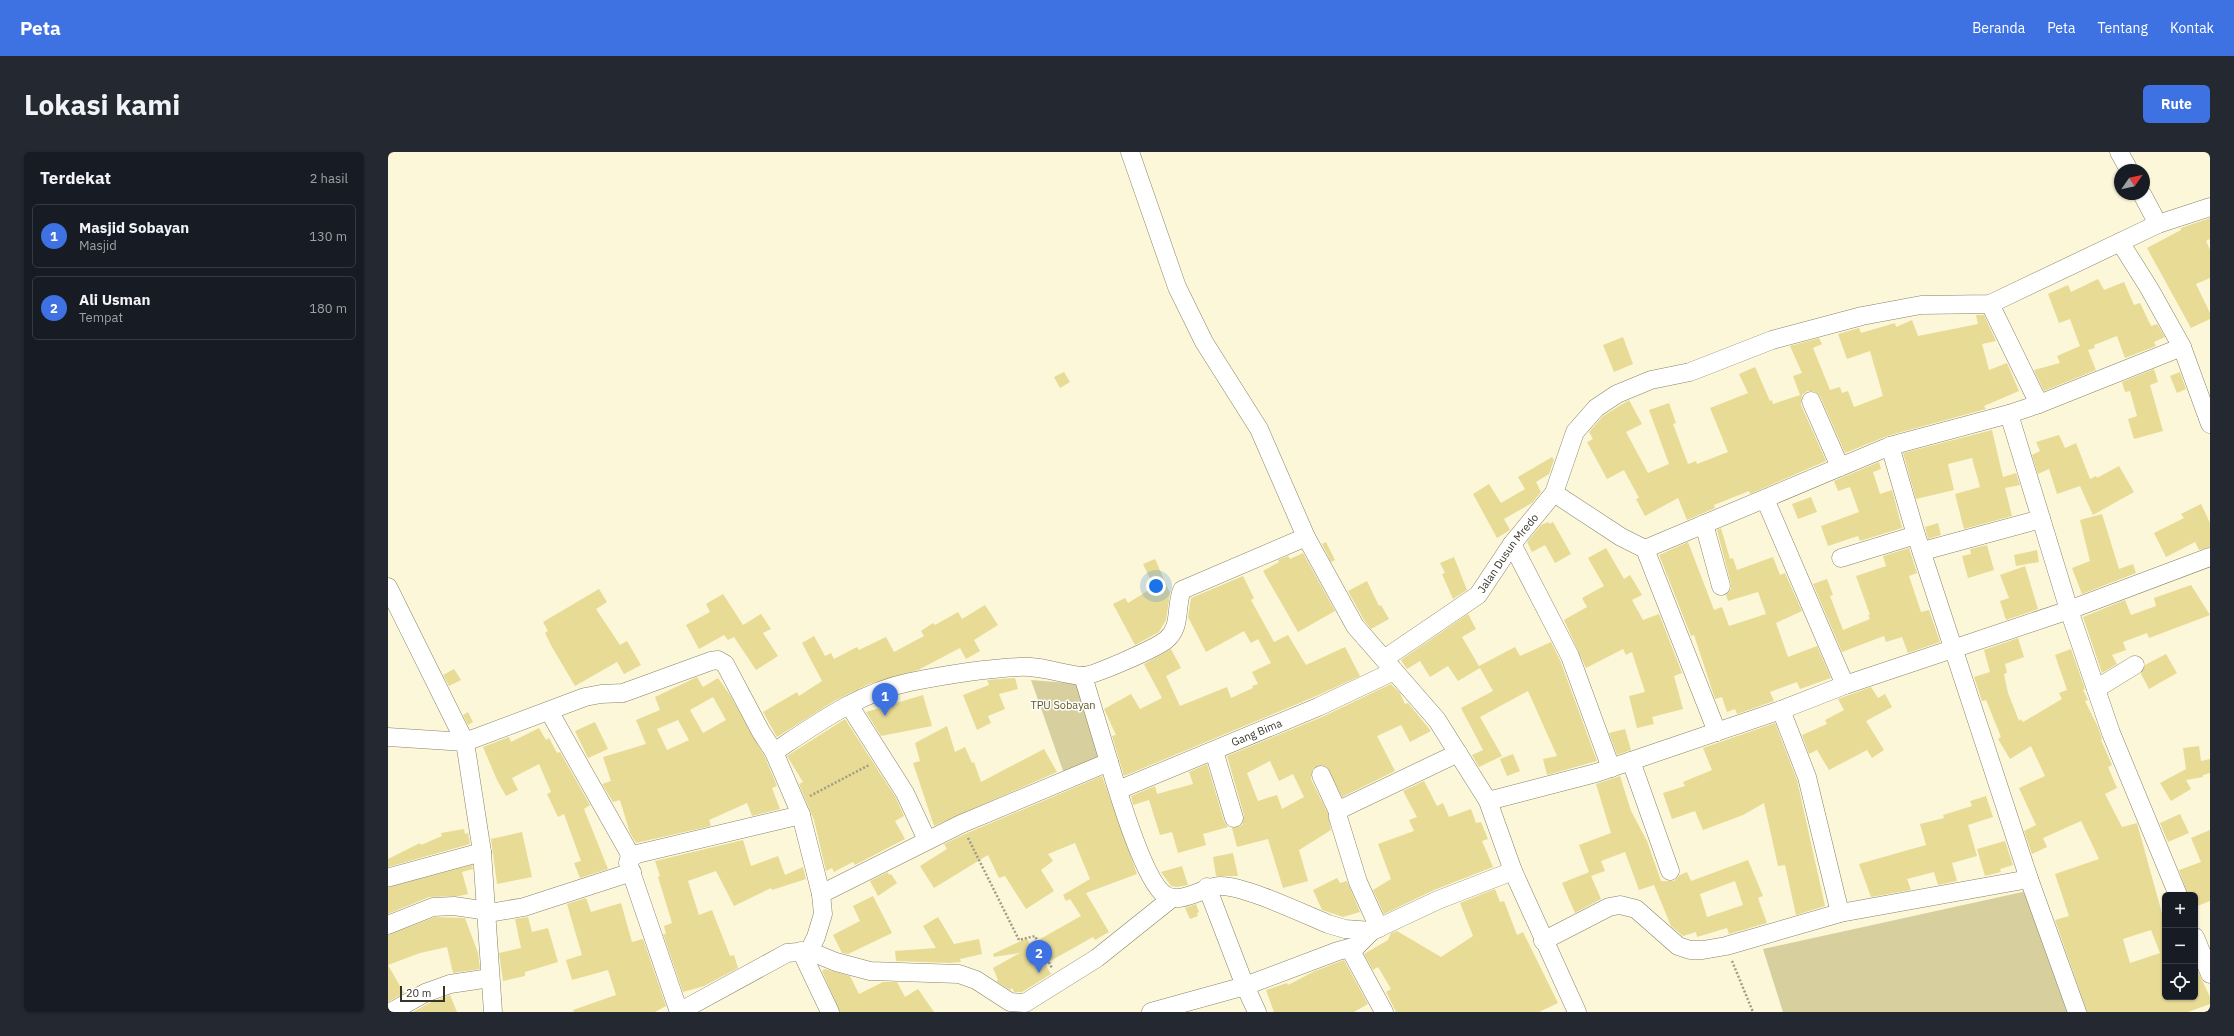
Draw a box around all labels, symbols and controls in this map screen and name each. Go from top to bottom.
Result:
text: Peta [20,16,61,40]
text: Beranda [1972,19,2025,37]
text: Peta [2047,19,2075,37]
text: Tentang [2097,19,2148,37]
text: Kontak [2170,19,2214,37]
button: Rute [2143,85,2210,123]
text: Lokasi kami [24,86,180,123]
north arrow [2114,164,2150,200]
text: Terdekat [40,167,111,189]
text: 2 hasil [310,170,348,187]
text: Masjid Sobayan [79,218,189,237]
text: 1 [50,228,58,245]
text: 130 m [309,228,347,245]
text: Masjid [79,237,117,254]
text: Ali Usman [79,290,151,309]
text: 2 [50,300,58,317]
text: 180 m [309,300,347,317]
text: Tempat [79,309,123,326]
street label: Jalan Dusun Mredo [1474,511,1541,596]
your location [1146,576,1166,596]
pin: 1 [872,683,898,716]
park label: TPU Sobayan [1030,698,1096,712]
street label: Gang Bima [1229,716,1284,749]
map controls [2162,892,2198,1000]
button: + [2162,892,2198,928]
button: − [2162,928,2198,964]
pin: 2 [1026,940,1052,973]
button: locate [2162,964,2198,1000]
scale bar [400,984,445,1003]
text: 20 m [406,986,431,1000]

